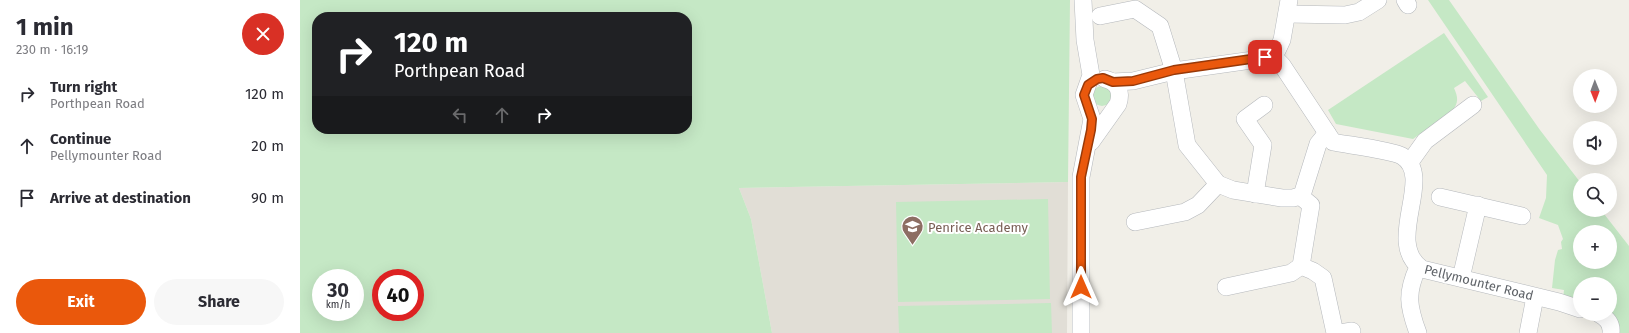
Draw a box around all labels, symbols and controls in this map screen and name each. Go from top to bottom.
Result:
text: 1 min [16,13,74,41]
button: close [242,13,284,55]
text: 120 m [394,26,468,59]
icon: right [328,28,380,80]
pin [1248,40,1282,74]
text: 230 m · 16:19 [16,42,88,57]
icon: arrive [1254,46,1276,68]
text: Porthpean Road [394,60,525,82]
north arrow [1573,69,1617,113]
map controls [1573,69,1617,321]
text: Turn right [50,78,117,96]
icon: right [16,83,38,105]
text: 120 m [245,85,284,103]
text: Porthpean Road [50,96,145,111]
icon: left [449,104,471,126]
icon: ahead [491,104,513,126]
icon: right [533,104,555,126]
button: sound [1573,121,1617,165]
text: Continue [50,130,111,148]
icon: ahead [16,135,38,157]
text: 20 m [251,137,284,155]
text: Pellymounter Road [50,148,162,163]
button: search [1573,173,1617,217]
icon: arrive [16,187,38,209]
text: Arrive at destination [50,189,191,207]
text: 90 m [251,189,284,207]
school or university icon: Penrice Academy [899,214,925,247]
place label: Penrice Academy [928,220,1029,235]
button: + [1573,225,1617,269]
street label: Pellymounter Road [1423,262,1535,303]
position arrow [1060,266,1102,308]
speed limit sign: 40 [372,269,424,321]
button: − [1573,277,1617,321]
text: 30 [327,278,349,302]
button: Exit [16,279,146,325]
button: Share [154,279,284,325]
text: km/h [326,299,350,311]

